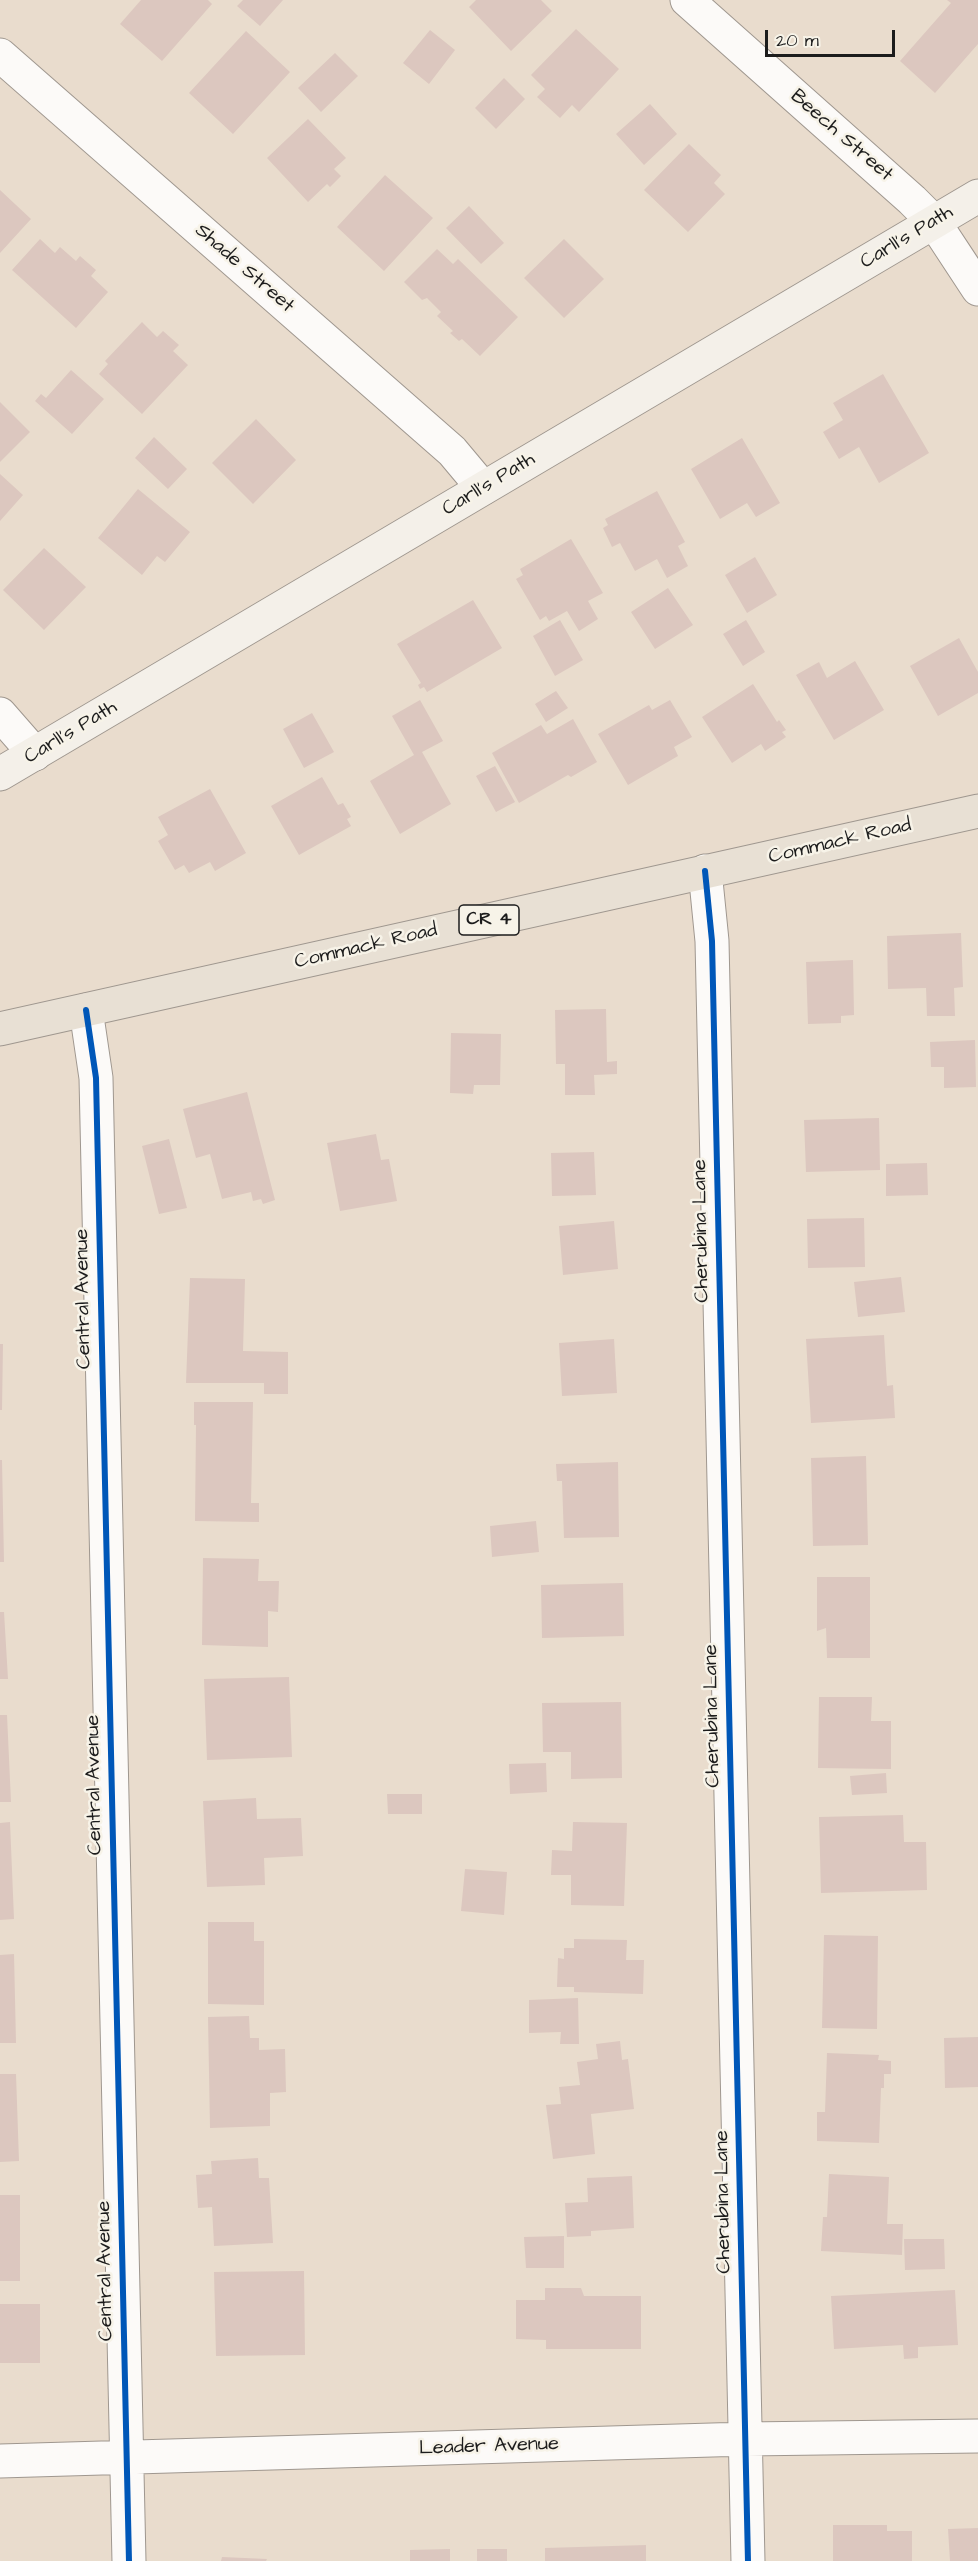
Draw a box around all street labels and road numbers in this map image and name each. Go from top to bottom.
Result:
street label: Beech Street [785,85,897,187]
street label: Carll's Path [856,201,958,275]
street label: Shade Street [189,219,299,319]
street label: Carll's Path [438,448,540,522]
street label: Carll's Path [20,696,122,770]
street label: Commack Road [766,814,914,870]
road number: CR 4 [459,905,519,935]
street label: Commack Road [292,919,440,975]
street label: Cherubina Lane [689,1159,715,1303]
street label: Central Avenue [71,1229,97,1369]
street label: Cherubina Lane [700,1644,726,1788]
street label: Central Avenue [82,1715,108,1855]
street label: Cherubina Lane [711,2130,737,2274]
street label: Central Avenue [93,2201,119,2341]
street label: Leader Avenue [419,2433,559,2461]

